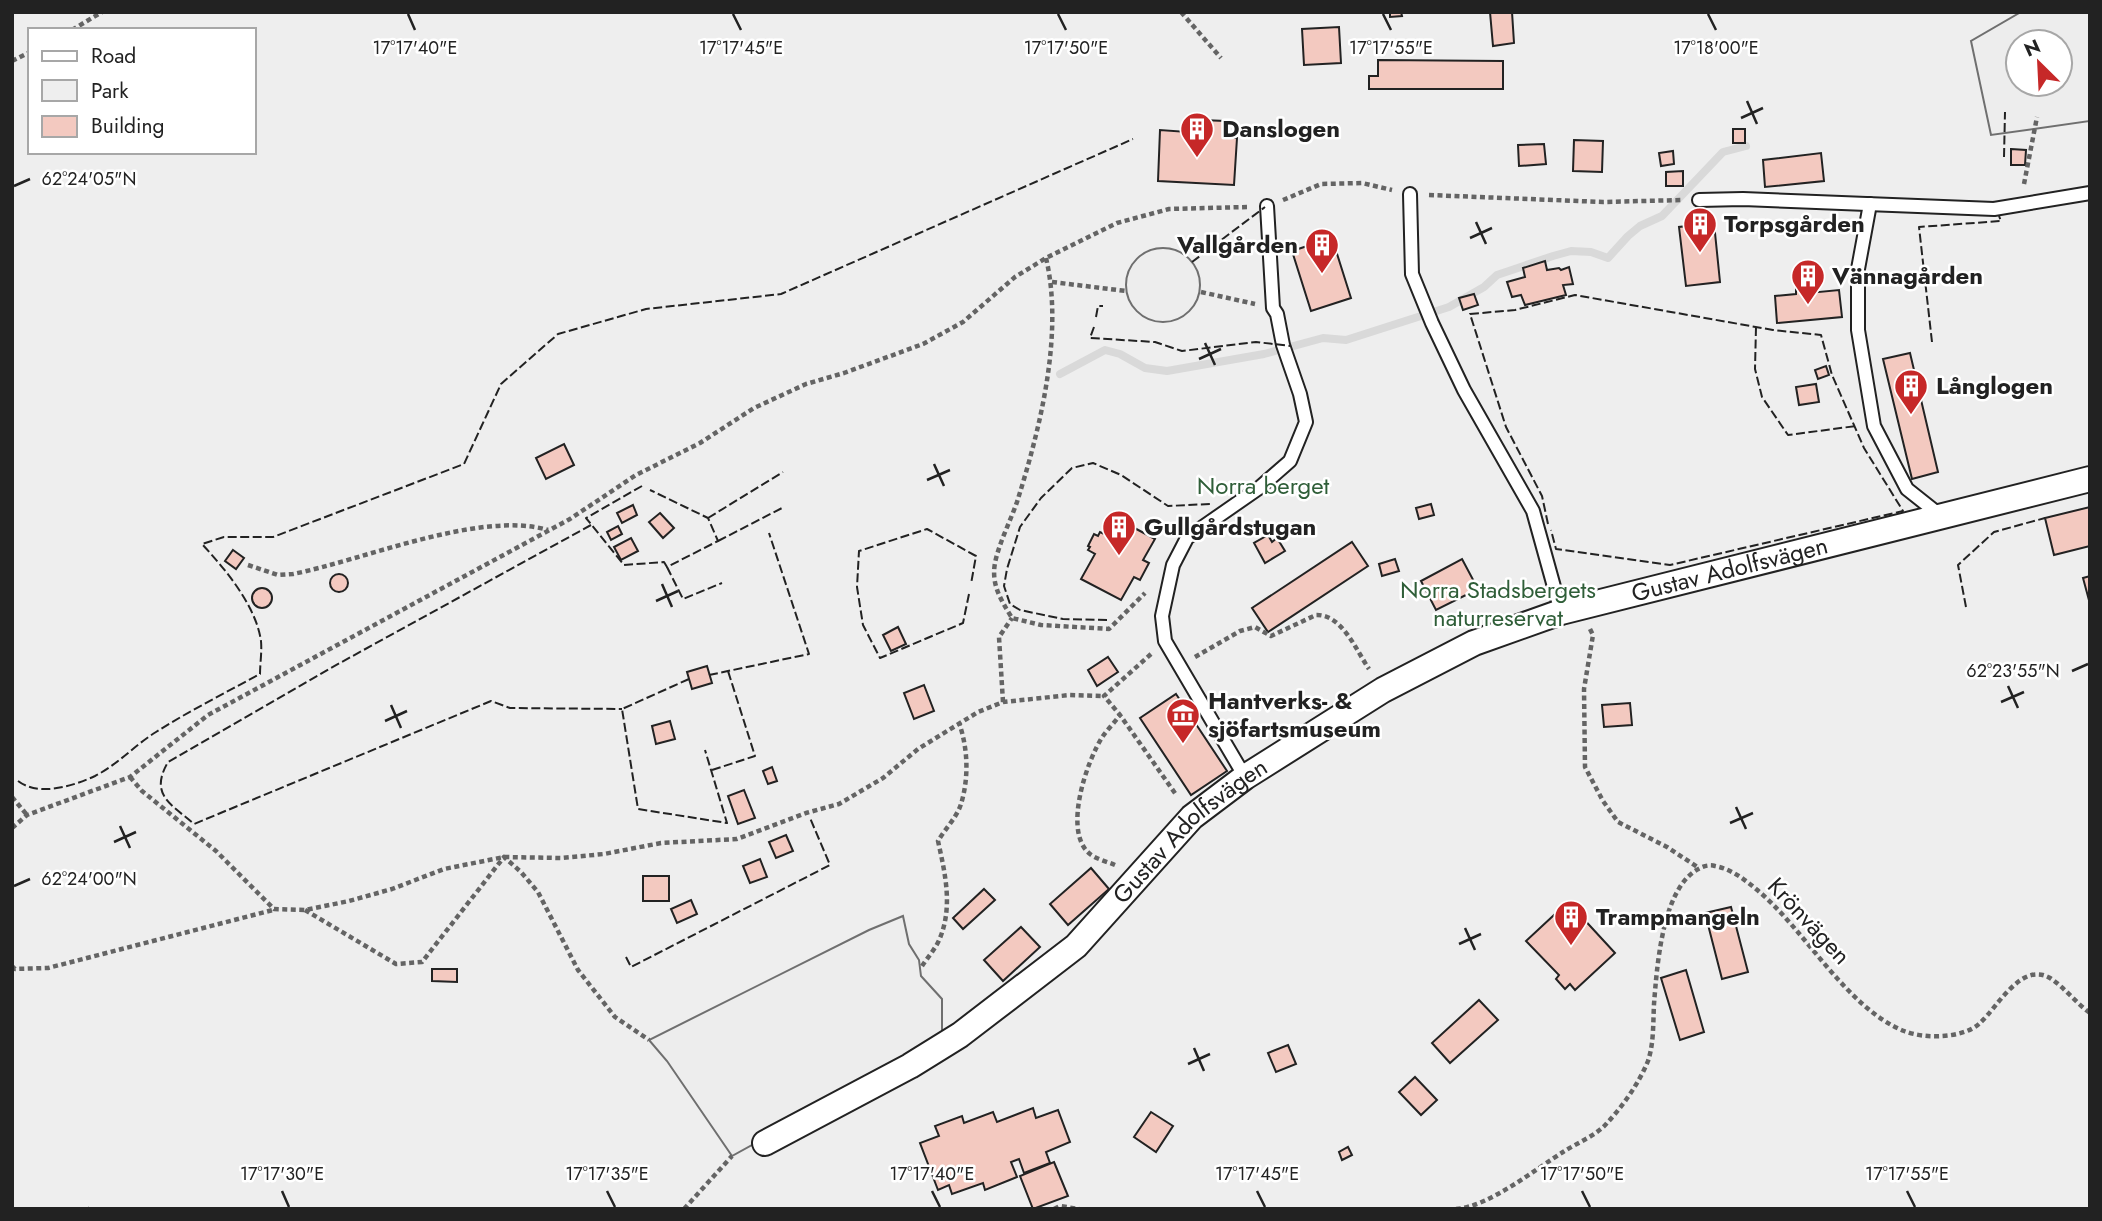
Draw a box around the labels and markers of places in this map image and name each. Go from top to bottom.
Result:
building icon: Danslogen [1178,110,1216,159]
place label: Danslogen [1222,111,1340,146]
building icon: Torpsgården [1681,205,1719,254]
place label: Torpsgården [1724,206,1865,241]
building icon: Vallgården [1303,226,1341,275]
place label: Vallgården [1176,227,1298,262]
building icon: Vännagården [1789,257,1827,306]
place label: Vännagården [1831,258,1983,293]
building icon: Långlogen [1892,367,1930,416]
place label: Långlogen [1936,368,2053,403]
building icon: Gullgårdstugan [1100,508,1138,557]
place label: Gullgårdstugan [1144,509,1316,544]
place label: Hantverks- & sjöfartsmuseum [1208,683,1381,746]
museum icon: Hantverks- & sjöfartsmuseum [1164,696,1202,745]
building icon: Trampmangeln [1552,898,1590,947]
place label: Trampmangeln [1596,899,1760,934]

